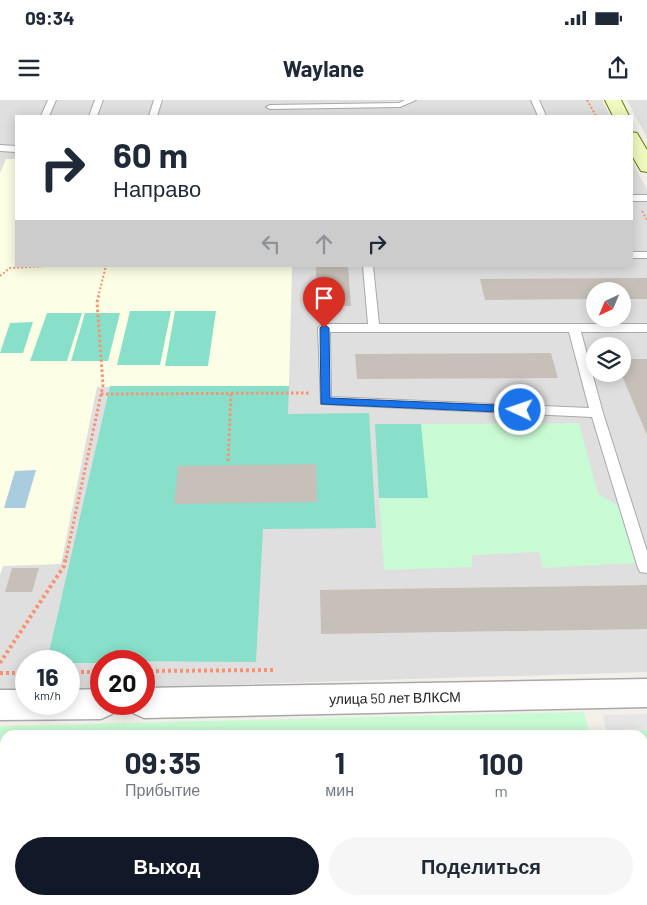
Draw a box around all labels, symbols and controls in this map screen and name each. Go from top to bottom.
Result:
text: 09:34 [25,6,75,29]
icon: menu [15,54,43,82]
icon: share [604,54,632,82]
text: Waylane [283,55,364,81]
text: 60 m [113,133,188,175]
icon: right [30,135,95,200]
text: Направо [113,175,201,201]
icon: left [257,230,285,258]
icon: ahead [310,230,338,258]
icon: right [363,230,391,258]
pin [303,277,345,328]
north arrow [586,282,631,328]
map controls [586,282,631,382]
icon: arrive [310,284,338,312]
button: layers [586,337,631,382]
position arrow [493,383,545,435]
speed limit sign: 20 [90,650,155,715]
text: 16 [36,661,59,691]
text: km/h [34,688,61,702]
street label: улица 50 лет ВЛКСМ [329,688,461,707]
text: 09:35 [125,744,201,780]
text: 1 [334,744,345,780]
text: 100 [479,745,523,781]
text: Прибытие [125,780,200,799]
text: мин [325,780,354,799]
text: m [494,781,508,800]
button: Выход [15,837,319,895]
button: Поделиться [329,837,633,895]

